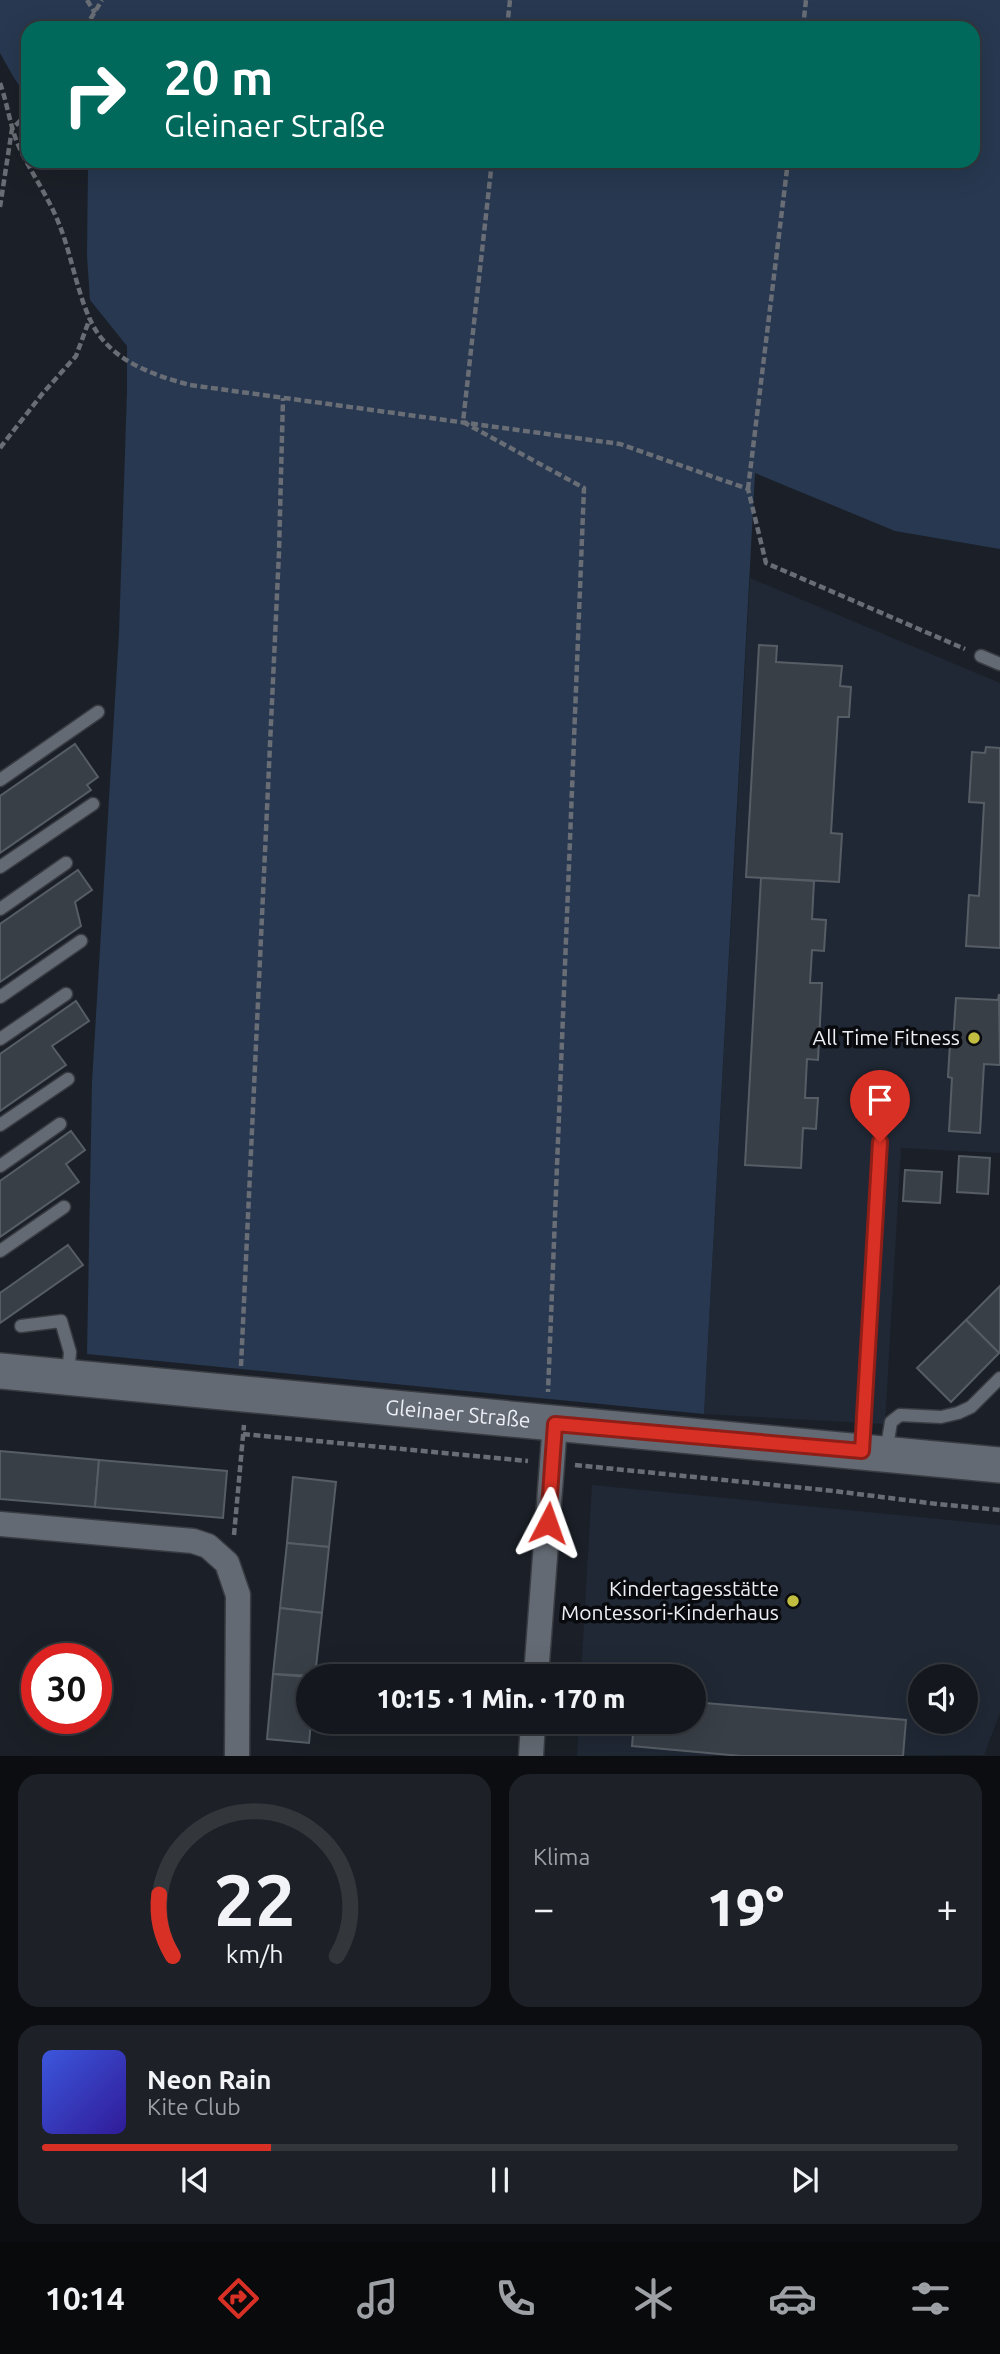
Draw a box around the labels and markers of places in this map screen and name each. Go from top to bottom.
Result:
place label: All Time Fitness [813,1025,960,1049]
marker: All Time Fitness [966,1030,982,1046]
pin [850,1070,910,1142]
place label: Kindertagesstätte Montessori-Kinderhaus [561,1576,779,1624]
marker: Kindertagesstätte Montessori-Kinderhaus [785,1593,801,1609]

